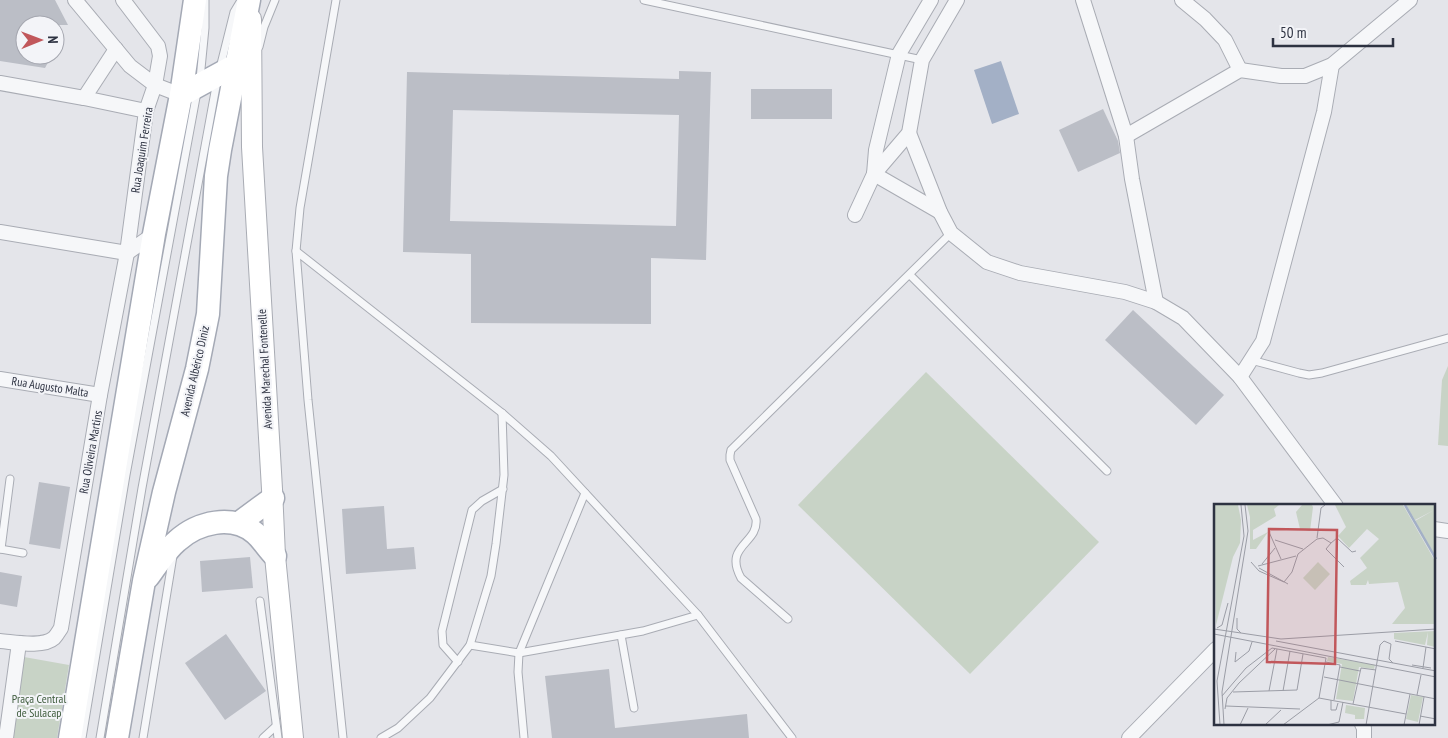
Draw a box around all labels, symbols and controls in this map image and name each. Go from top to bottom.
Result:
north arrow [15,15,65,65]
scale bar [1273,15,1393,47]
text: 50 m [1280,23,1306,42]
text: N [44,36,62,44]
street label: Rua Joaquim Ferreira [127,106,156,194]
street label: Avenida Marechal Fontenelle [254,309,275,429]
street label: Avenida Albérico Diniz [177,324,212,418]
street label: Rua Augusto Malta [11,373,90,400]
street label: Rua Oliveira Martins [76,409,105,495]
inset map [1214,504,1436,726]
park label: Praça Central de Sulacap [12,691,66,720]

